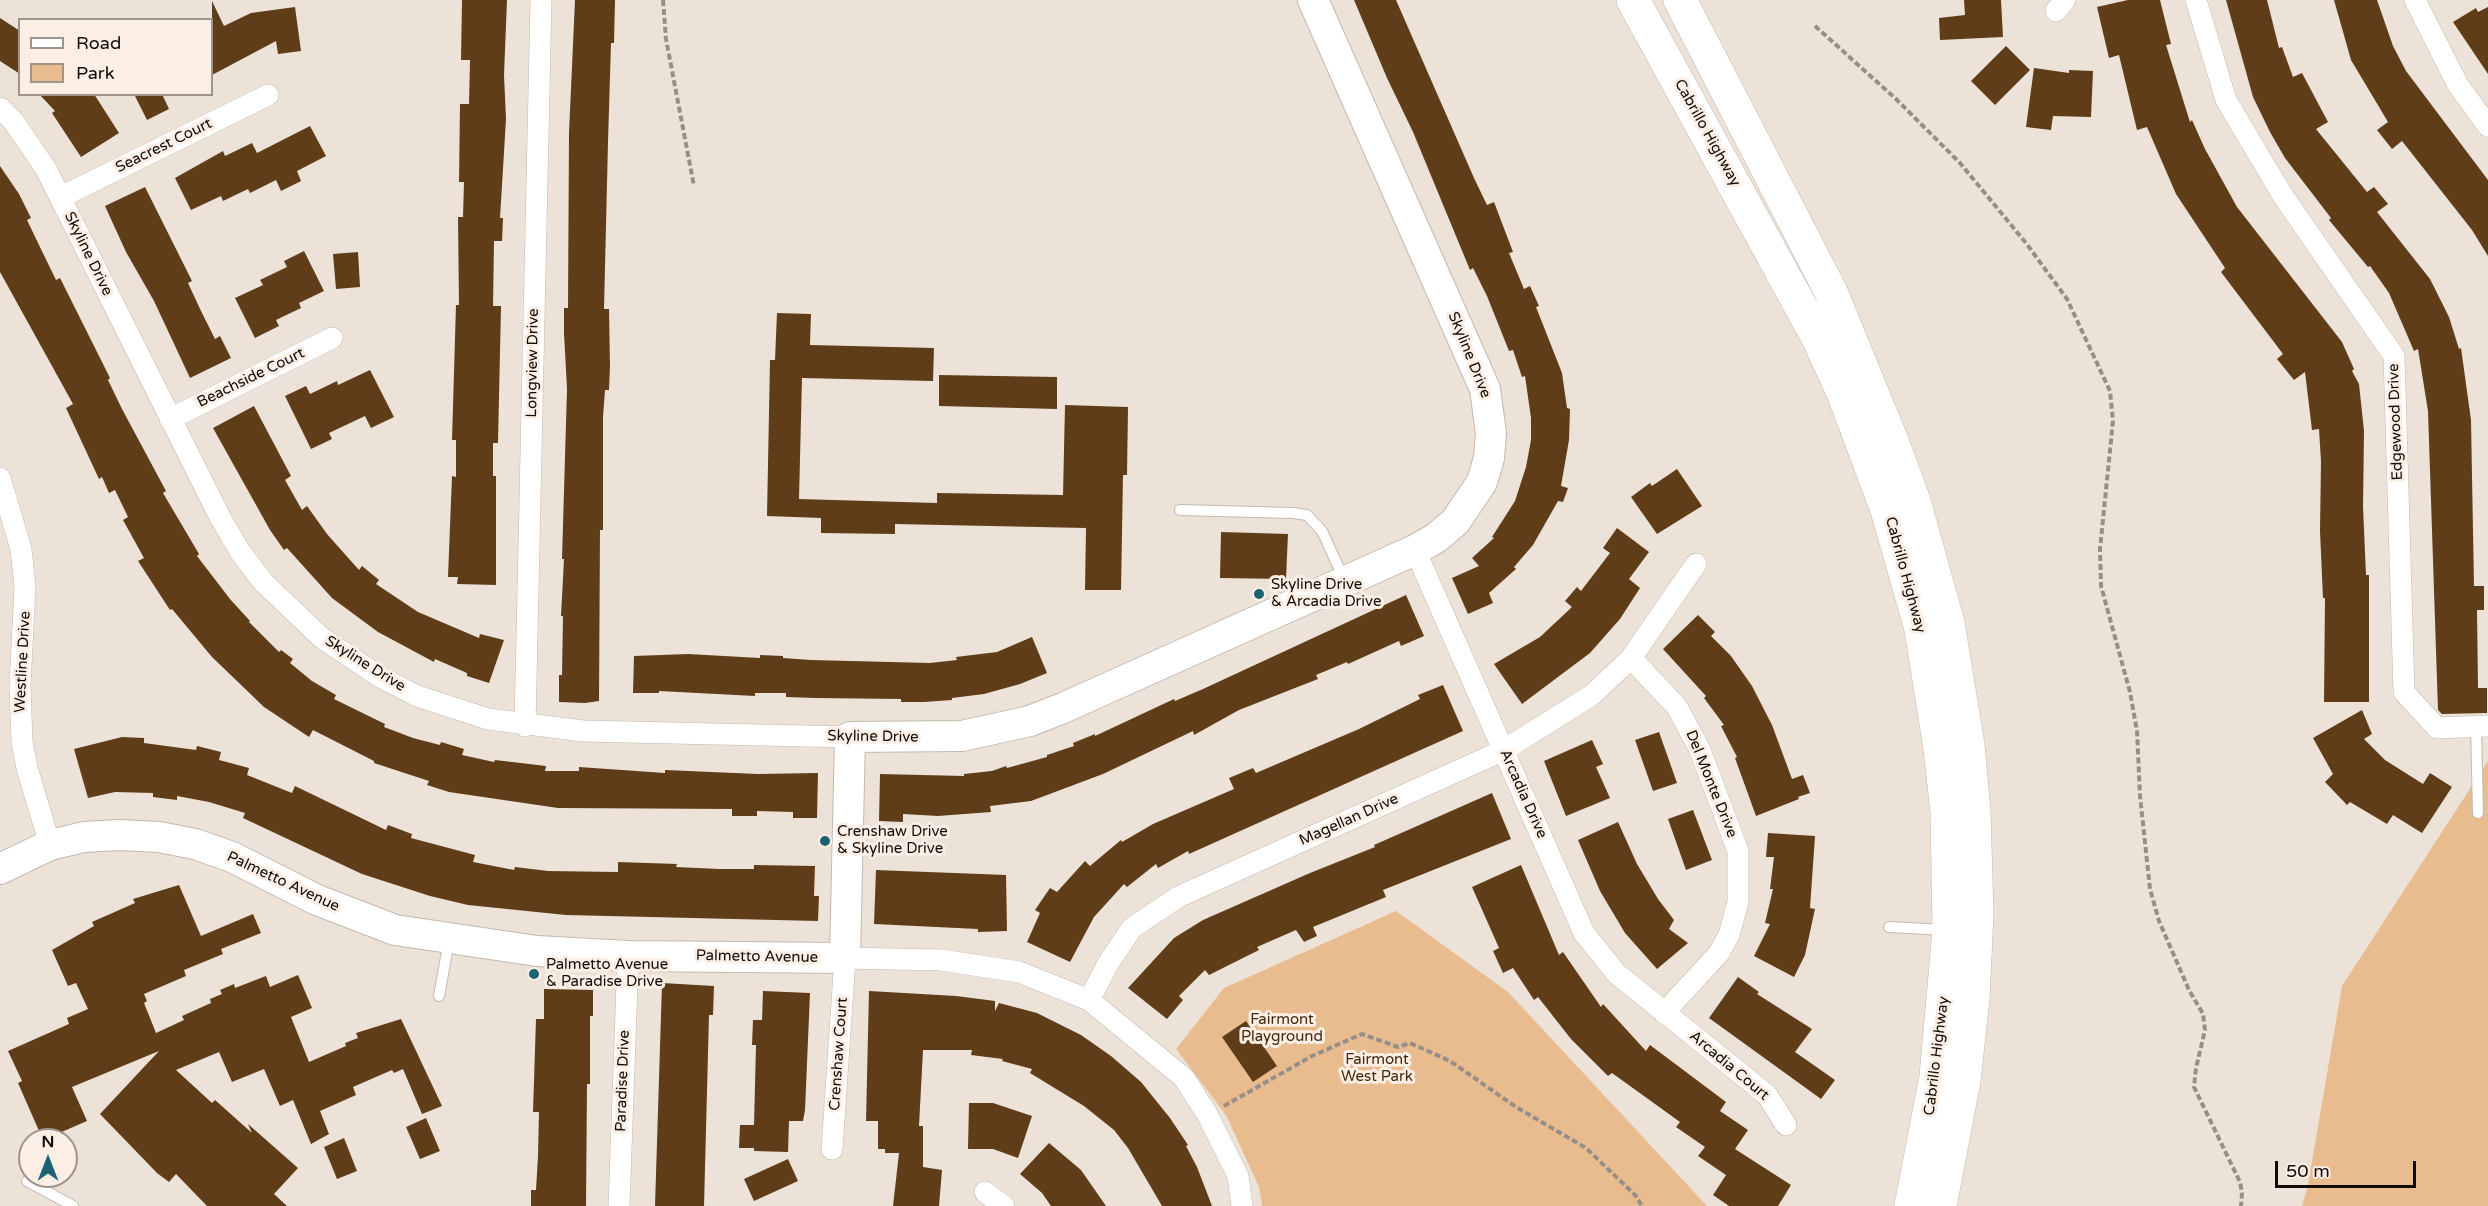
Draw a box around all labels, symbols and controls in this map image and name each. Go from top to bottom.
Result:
legend [18,18,213,96]
text: Road [76,32,121,54]
text: Park [76,62,114,84]
street label: Cabrillo Highway [1670,76,1744,190]
street label: Seacrest Court [113,115,215,177]
street label: Skyline Drive [60,209,116,299]
street label: Longview Drive [523,308,543,418]
street label: Skyline Drive [1444,309,1494,401]
street label: Beachside Court [194,344,308,412]
street label: Edgewood Drive [2385,363,2407,481]
street label: Cabrillo Highway [1881,515,1929,635]
place label: Skyline Drive & Arcadia Drive [1271,576,1381,611]
marker: Skyline Drive & Arcadia Drive [1252,587,1266,601]
street label: Westline Drive [11,611,35,713]
street label: Skyline Drive [322,632,408,696]
street label: Skyline Drive [827,727,919,747]
street label: Del Monte Drive [1681,728,1741,840]
street label: Arcadia Drive [1495,747,1551,841]
street label: Magellan Drive [1297,790,1401,850]
place label: Crenshaw Drive & Skyline Drive [837,823,948,858]
marker: Crenshaw Drive & Skyline Drive [818,834,832,848]
street label: Palmetto Avenue [224,848,342,916]
street label: Palmetto Avenue [696,947,818,967]
place label: Palmetto Avenue & Paradise Drive [546,956,668,991]
marker: Palmetto Avenue & Paradise Drive [527,967,541,981]
street label: Cabrillo Highway [1921,995,1953,1117]
street label: Crenshaw Court [826,997,852,1111]
park label: Fairmont Playground [1241,1011,1323,1046]
street label: Arcadia Court [1685,1027,1773,1105]
street label: Paradise Drive [612,1030,634,1132]
park label: Fairmont West Park [1341,1051,1413,1086]
north arrow [18,1128,78,1188]
text: N [42,1132,54,1152]
scale bar [2278,1149,2419,1187]
text: 50 m [2286,1160,2330,1182]

